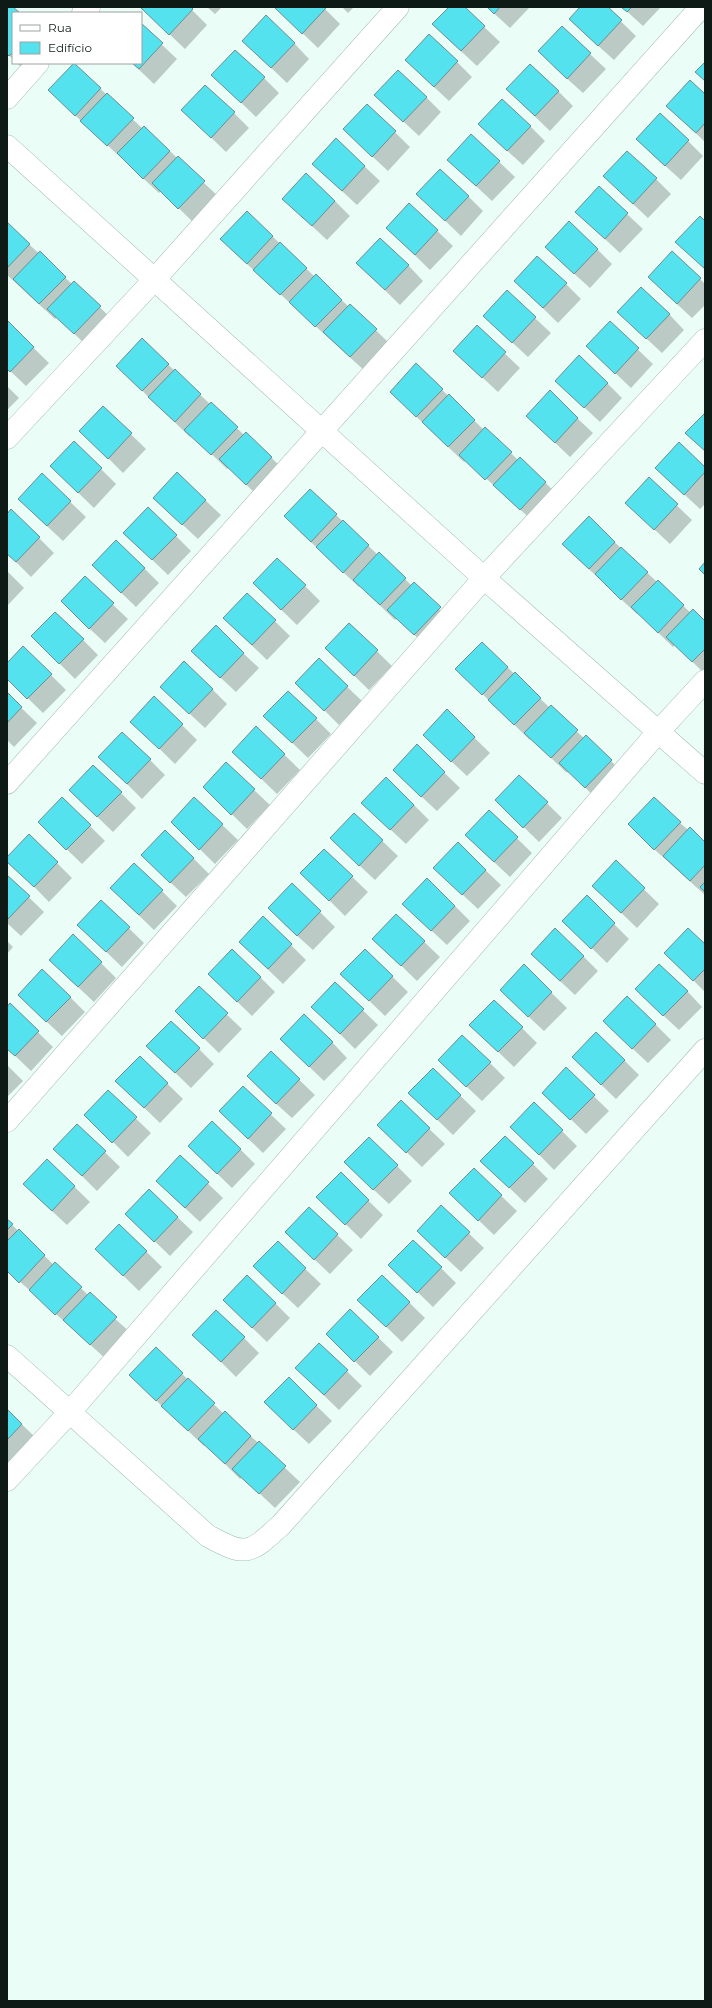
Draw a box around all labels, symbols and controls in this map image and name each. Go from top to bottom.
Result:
legend [12,12,142,64]
text: Rua [48,20,72,35]
text: Edifício [48,40,92,55]

